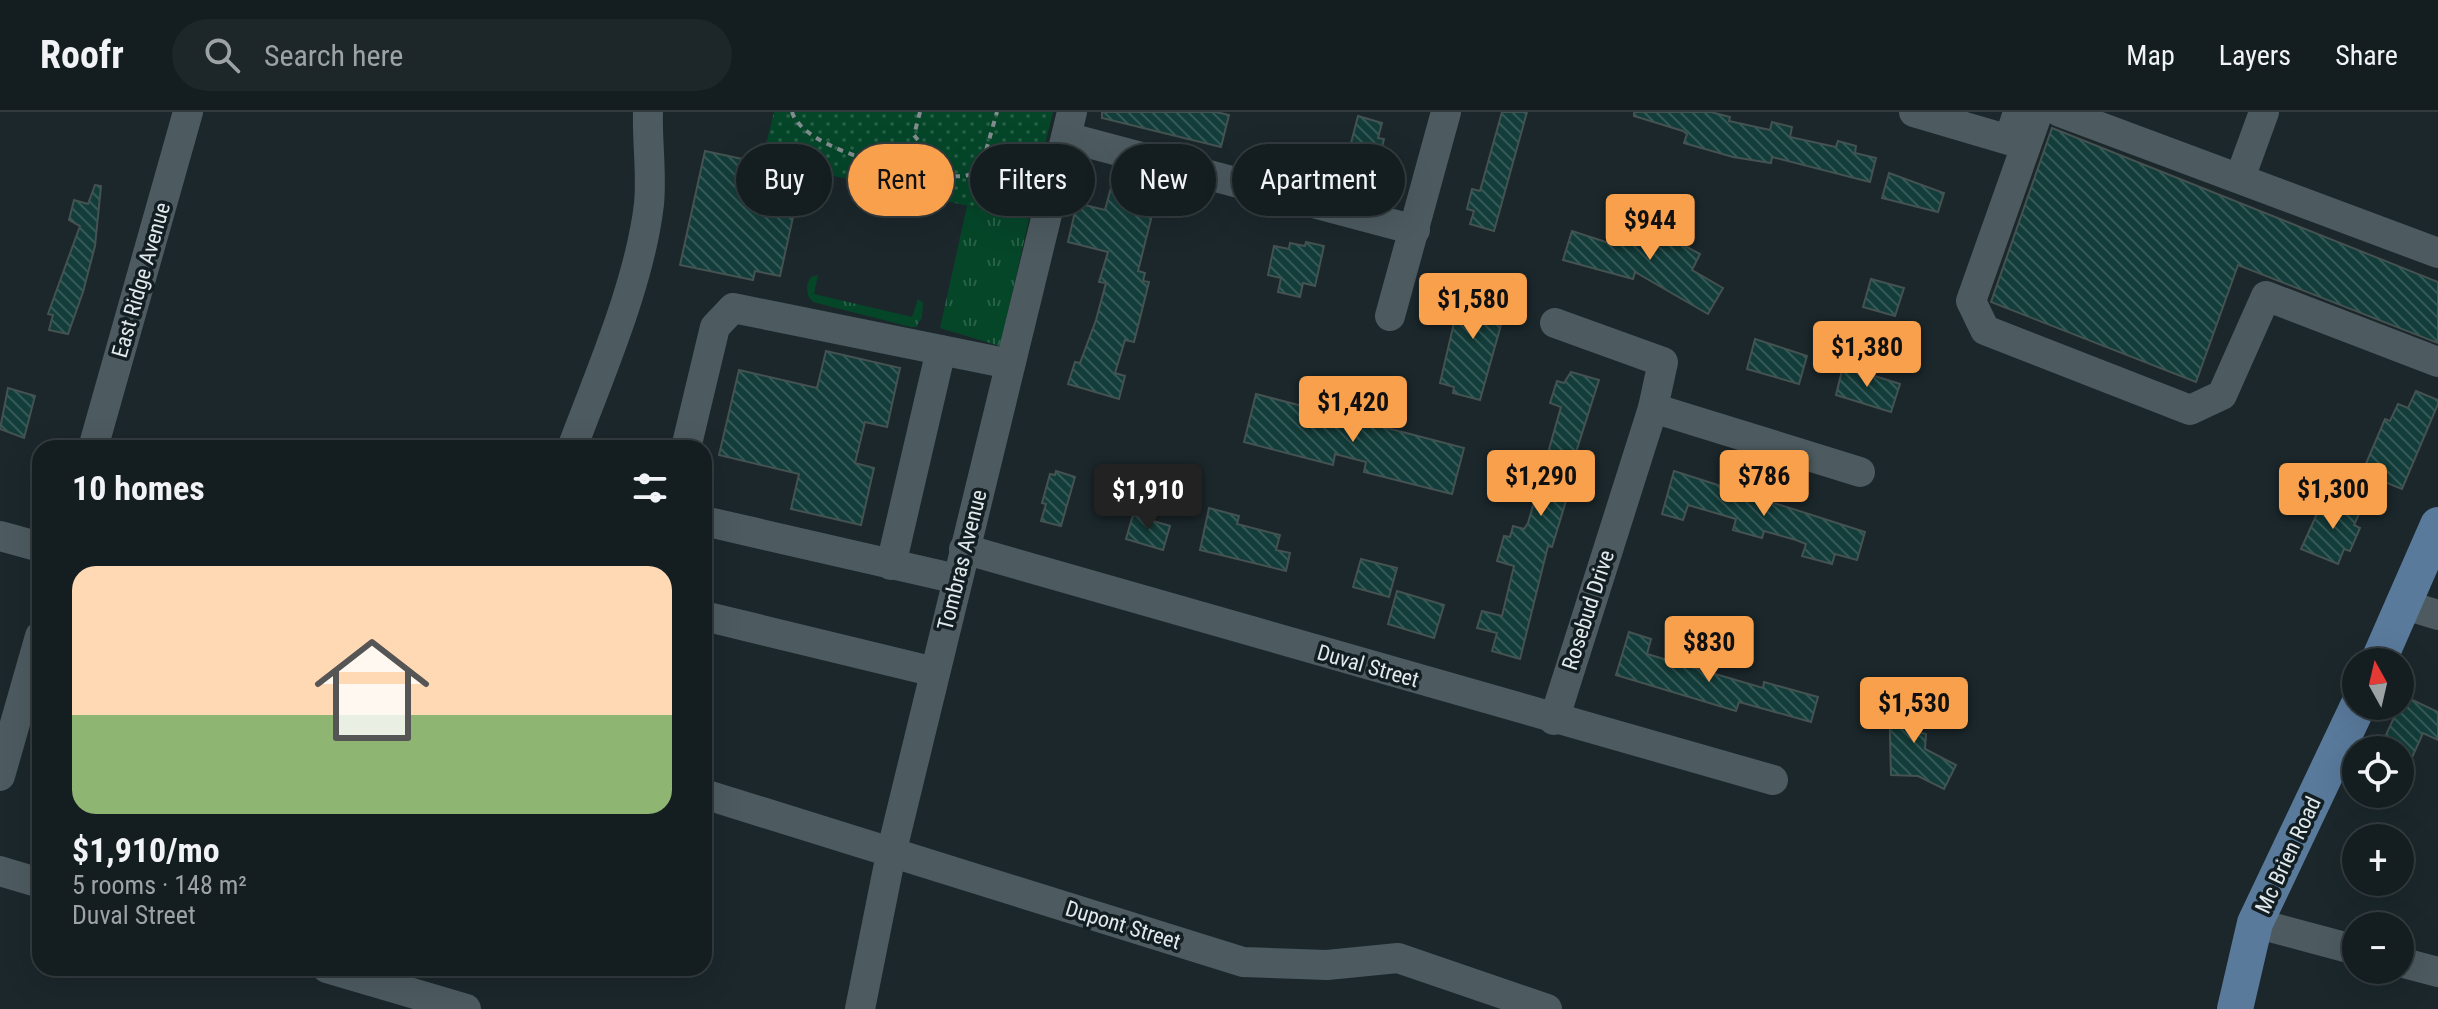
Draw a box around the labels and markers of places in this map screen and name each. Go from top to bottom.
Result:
pin: $944 [1603,194,1697,262]
pin: $1,580 [1408,273,1538,341]
pin: $1,380 [1802,321,1932,389]
pin: $1,420 [1288,376,1418,444]
pin: $1,290 [1476,450,1606,518]
pin: $786 [1717,450,1811,518]
pin: $1,300 [2268,463,2398,531]
pin: $1,910 [1083,464,1213,532]
pin: $830 [1662,616,1756,684]
pin: $1,530 [1849,677,1979,745]

